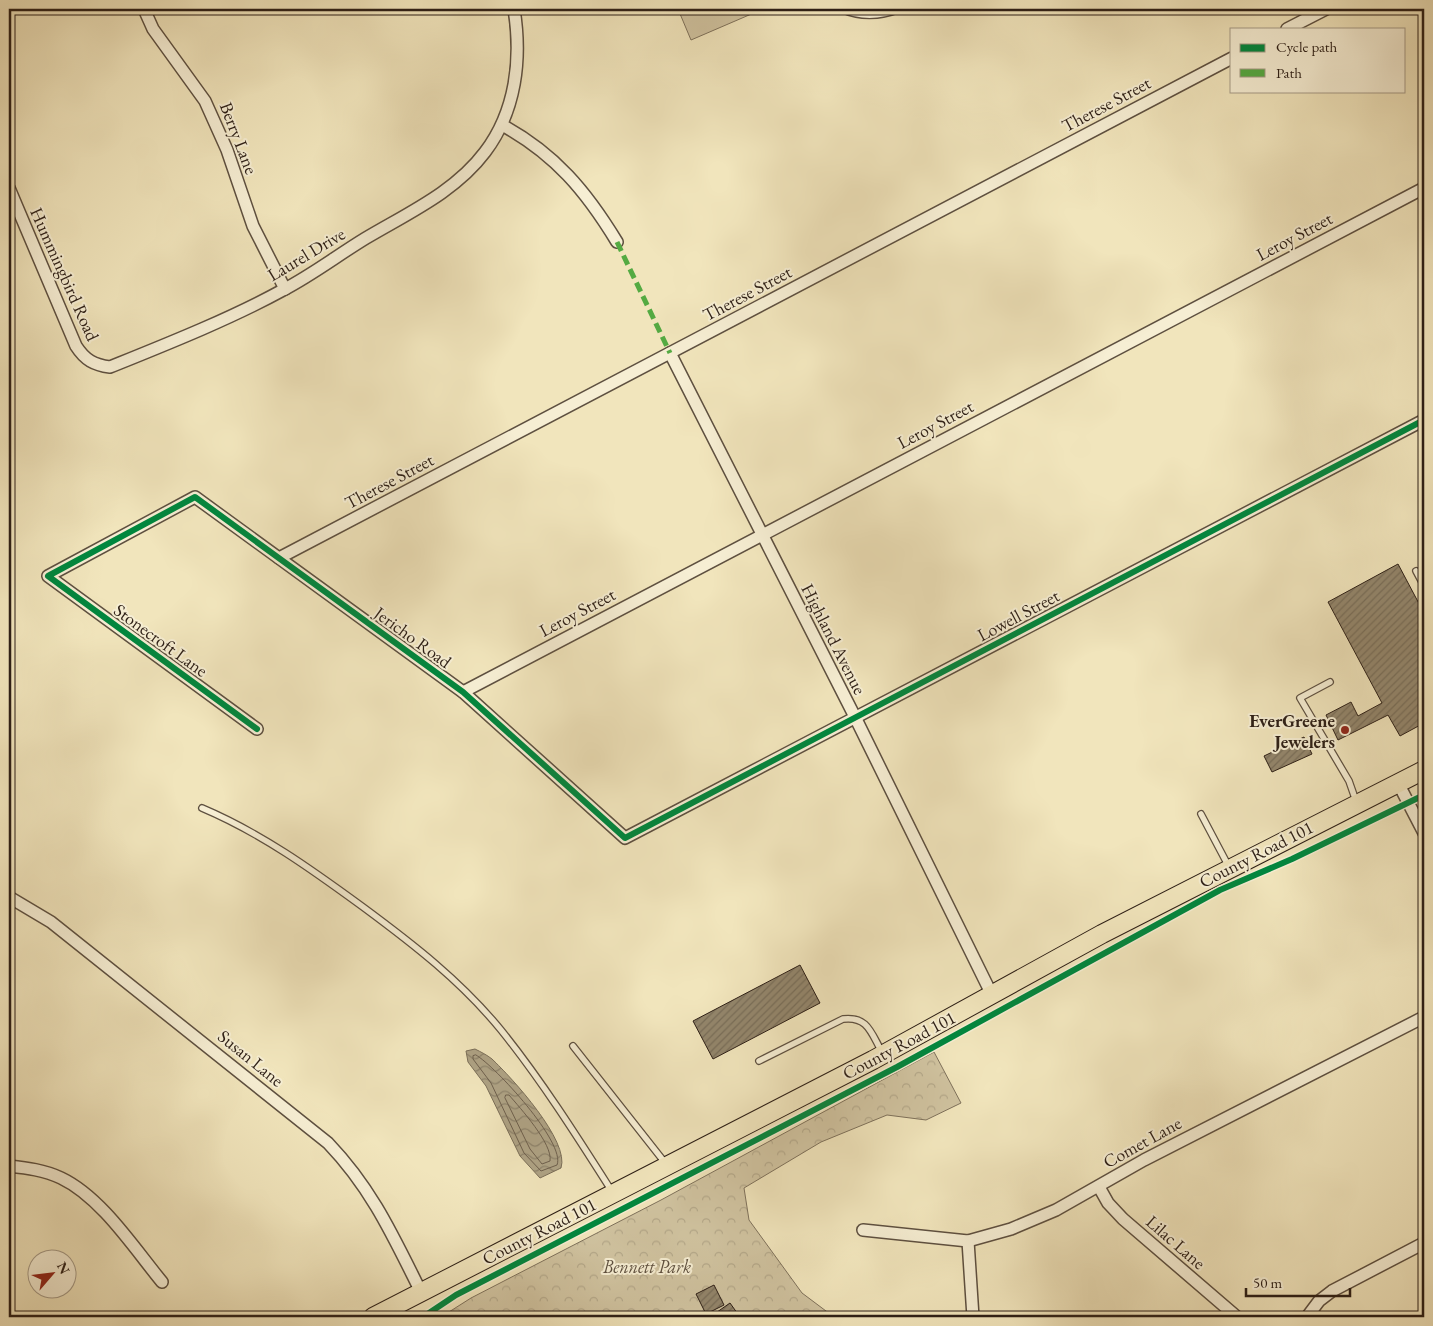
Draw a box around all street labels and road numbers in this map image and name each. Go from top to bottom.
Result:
street label: Therese Street [1058,71,1155,137]
street label: Berry Lane [215,99,263,177]
street label: Hummingbird Road [25,204,105,345]
street label: Leroy Street [1252,206,1336,266]
street label: Laurel Drive [263,222,349,286]
street label: Therese Street [699,260,796,326]
street label: Leroy Street [893,394,977,454]
street label: Therese Street [341,448,438,514]
street label: Highland Avenue [796,580,872,698]
street label: Leroy Street [535,582,619,642]
street label: Lowell Street [973,584,1063,646]
street label: Stonecroft Lane [110,598,212,682]
street label: Jericho Road [368,600,457,673]
street label: County Road 101 [1195,815,1317,893]
street label: County Road 101 [838,1006,960,1084]
street label: Susan Lane [213,1024,289,1092]
street label: Comet Lane [1099,1111,1185,1173]
street label: County Road 101 [478,1192,600,1270]
street label: Lilac Lane [1141,1210,1211,1274]

